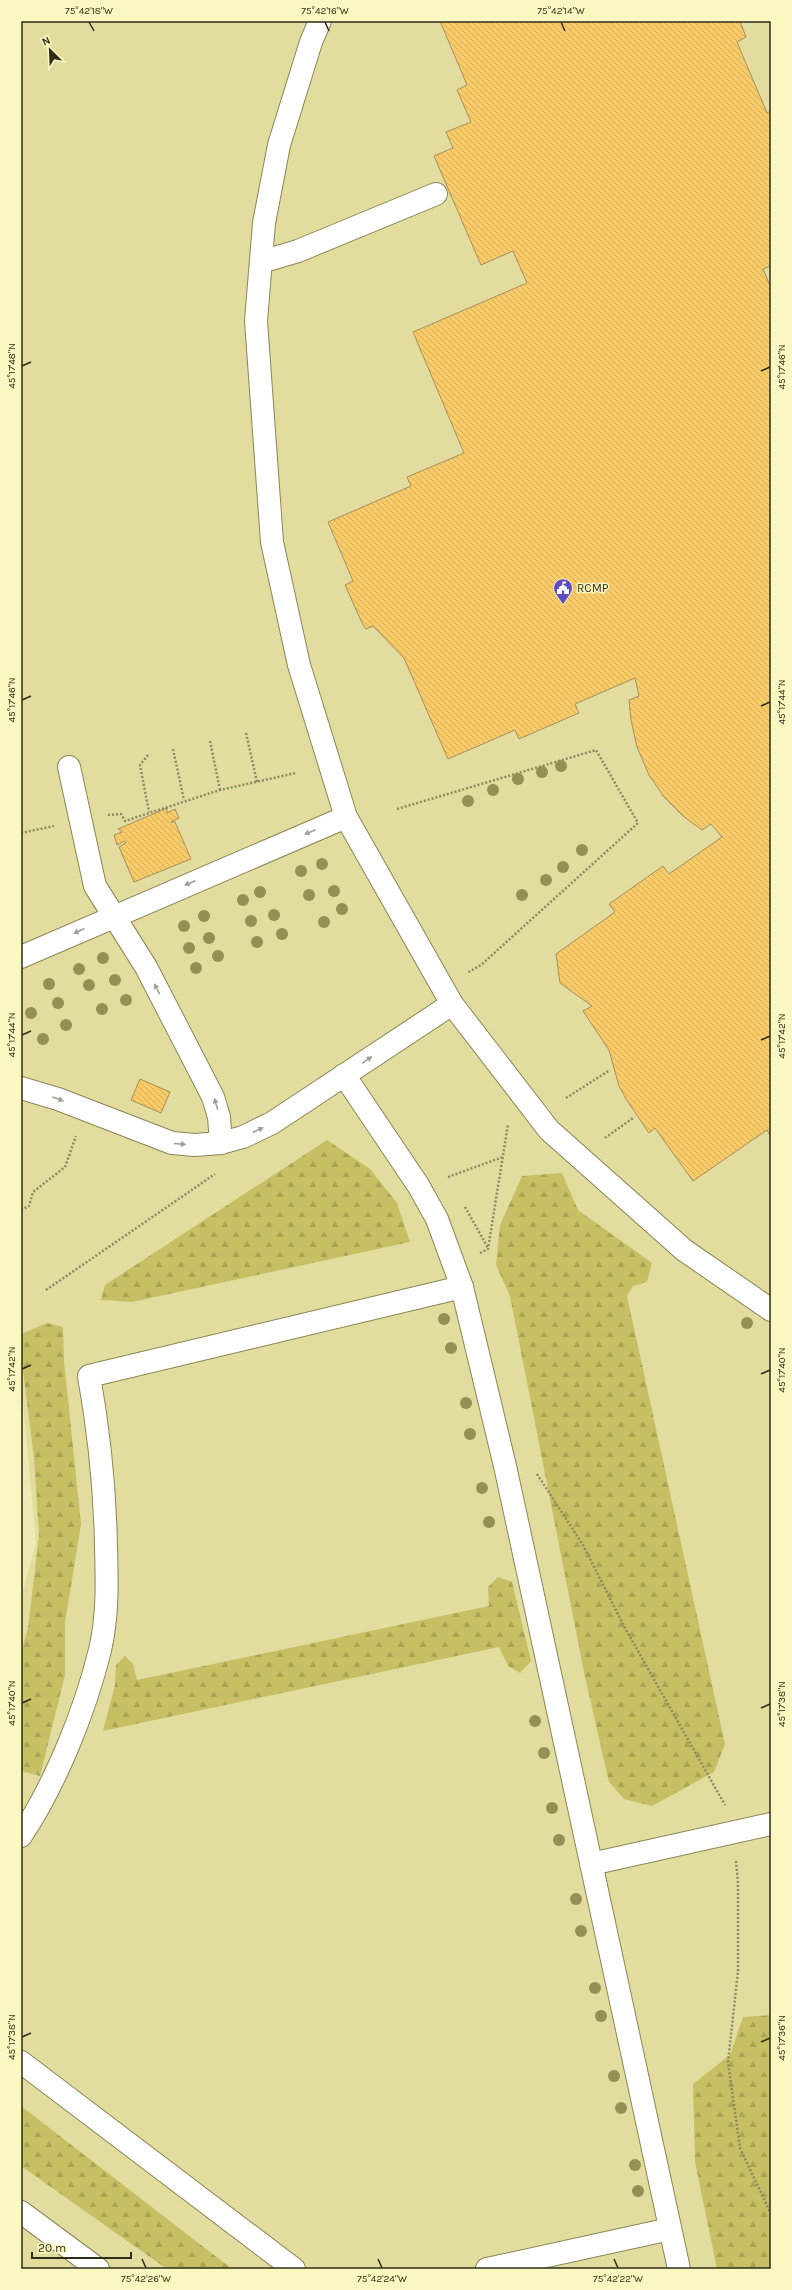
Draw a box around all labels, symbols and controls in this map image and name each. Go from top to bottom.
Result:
text: 75°42'18"W [65,5,113,17]
text: 75°42'16"W [301,5,349,17]
text: 75°42'14"W [537,5,585,17]
north arrow [30,30,70,70]
text: N [40,34,52,49]
text: 45°17'48"N [6,343,18,389]
text: 45°17'46"N [776,344,788,390]
public building icon: RCMP [552,577,574,605]
place label: RCMP [577,581,609,595]
text: 45°17'46"N [6,677,18,723]
text: 45°17'44"N [776,679,788,725]
one-way arrow [304,829,315,835]
one-way arrow [184,881,196,887]
one-way arrow [74,928,85,934]
one-way arrow [154,983,160,994]
text: 45°17'44"N [6,1012,18,1058]
text: 45°17'42"N [776,1013,788,1059]
one-way arrow [362,1056,372,1064]
one-way arrow [53,1096,65,1102]
one-way arrow [213,1098,219,1110]
one-way arrow [252,1127,263,1133]
one-way arrow [174,1141,186,1147]
text: 45°17'42"N [6,1346,18,1392]
text: 45°17'40"N [776,1347,788,1393]
text: 45°17'40"N [6,1680,18,1726]
text: 45°17'38"N [776,1681,788,1727]
text: 45°17'38"N [6,2014,18,2060]
text: 45°17'36"N [776,2015,788,2061]
scale bar [32,2234,131,2260]
text: 20 m [38,2241,66,2255]
text: 75°42'26"W [121,2273,171,2285]
text: 75°42'24"W [357,2273,407,2285]
text: 75°42'22"W [593,2273,643,2285]

